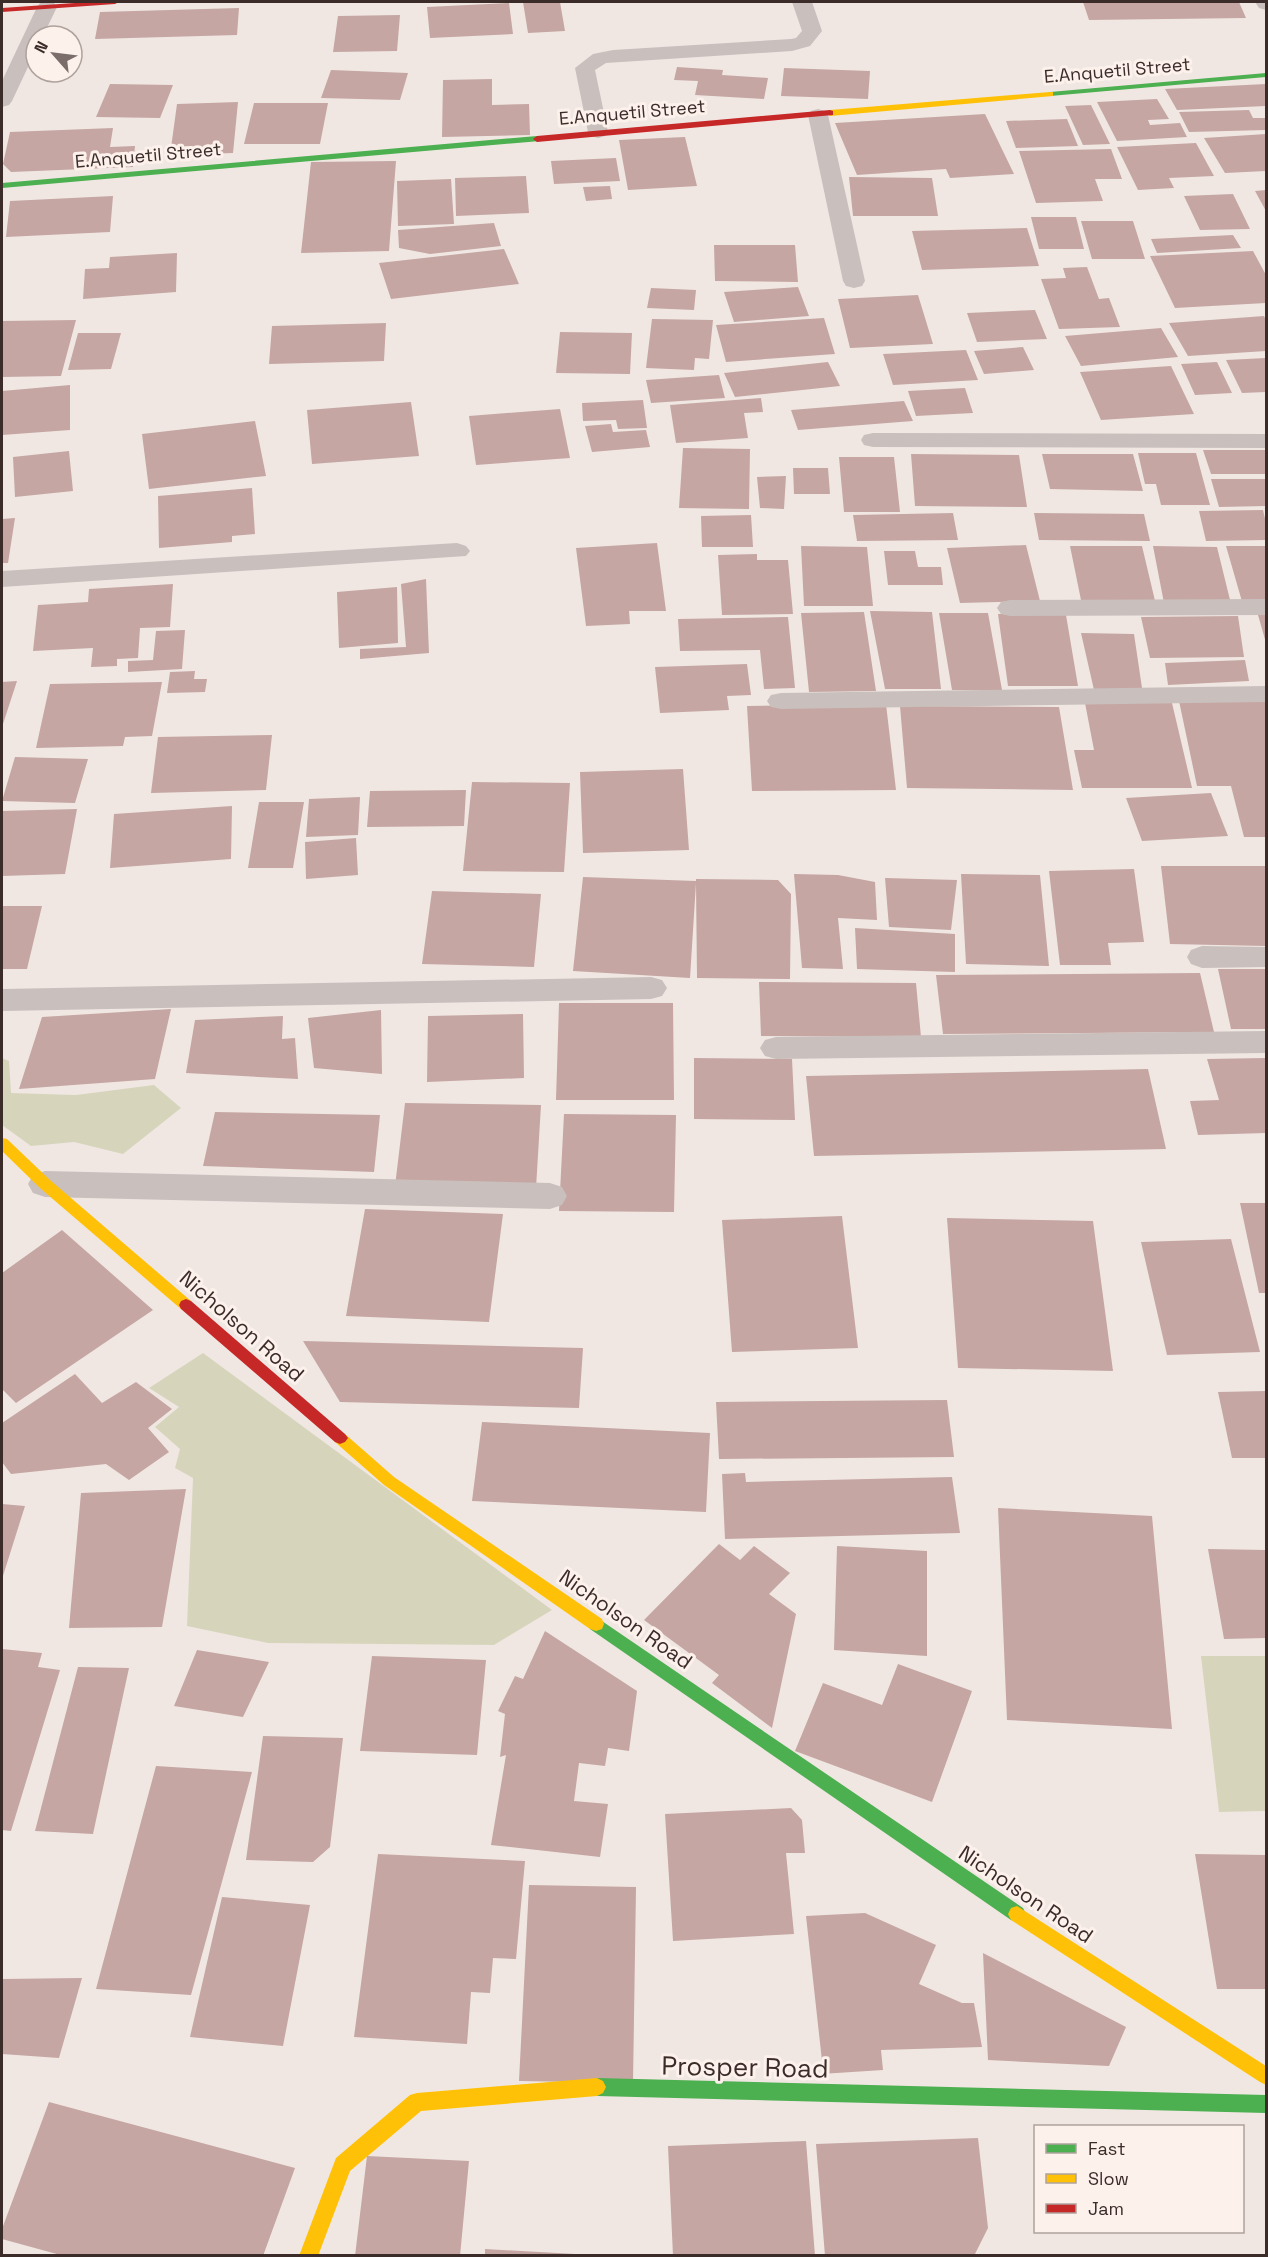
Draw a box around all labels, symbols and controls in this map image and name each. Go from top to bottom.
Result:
north arrow [24,24,84,84]
text: N [29,38,53,57]
street label: E.Anquetil Street [1043,52,1191,88]
street label: E.Anquetil Street [558,94,706,130]
street label: E.Anquetil Street [74,137,222,173]
street label: Nicholson Road [174,1264,310,1388]
street label: Nicholson Road [554,1563,698,1675]
street label: Nicholson Road [954,1839,1098,1949]
street label: Prosper Road [661,2049,829,2085]
legend [1034,2125,1244,2233]
text: Fast [1088,2137,1125,2160]
text: Slow [1088,2167,1129,2190]
text: Jam [1088,2197,1124,2220]

